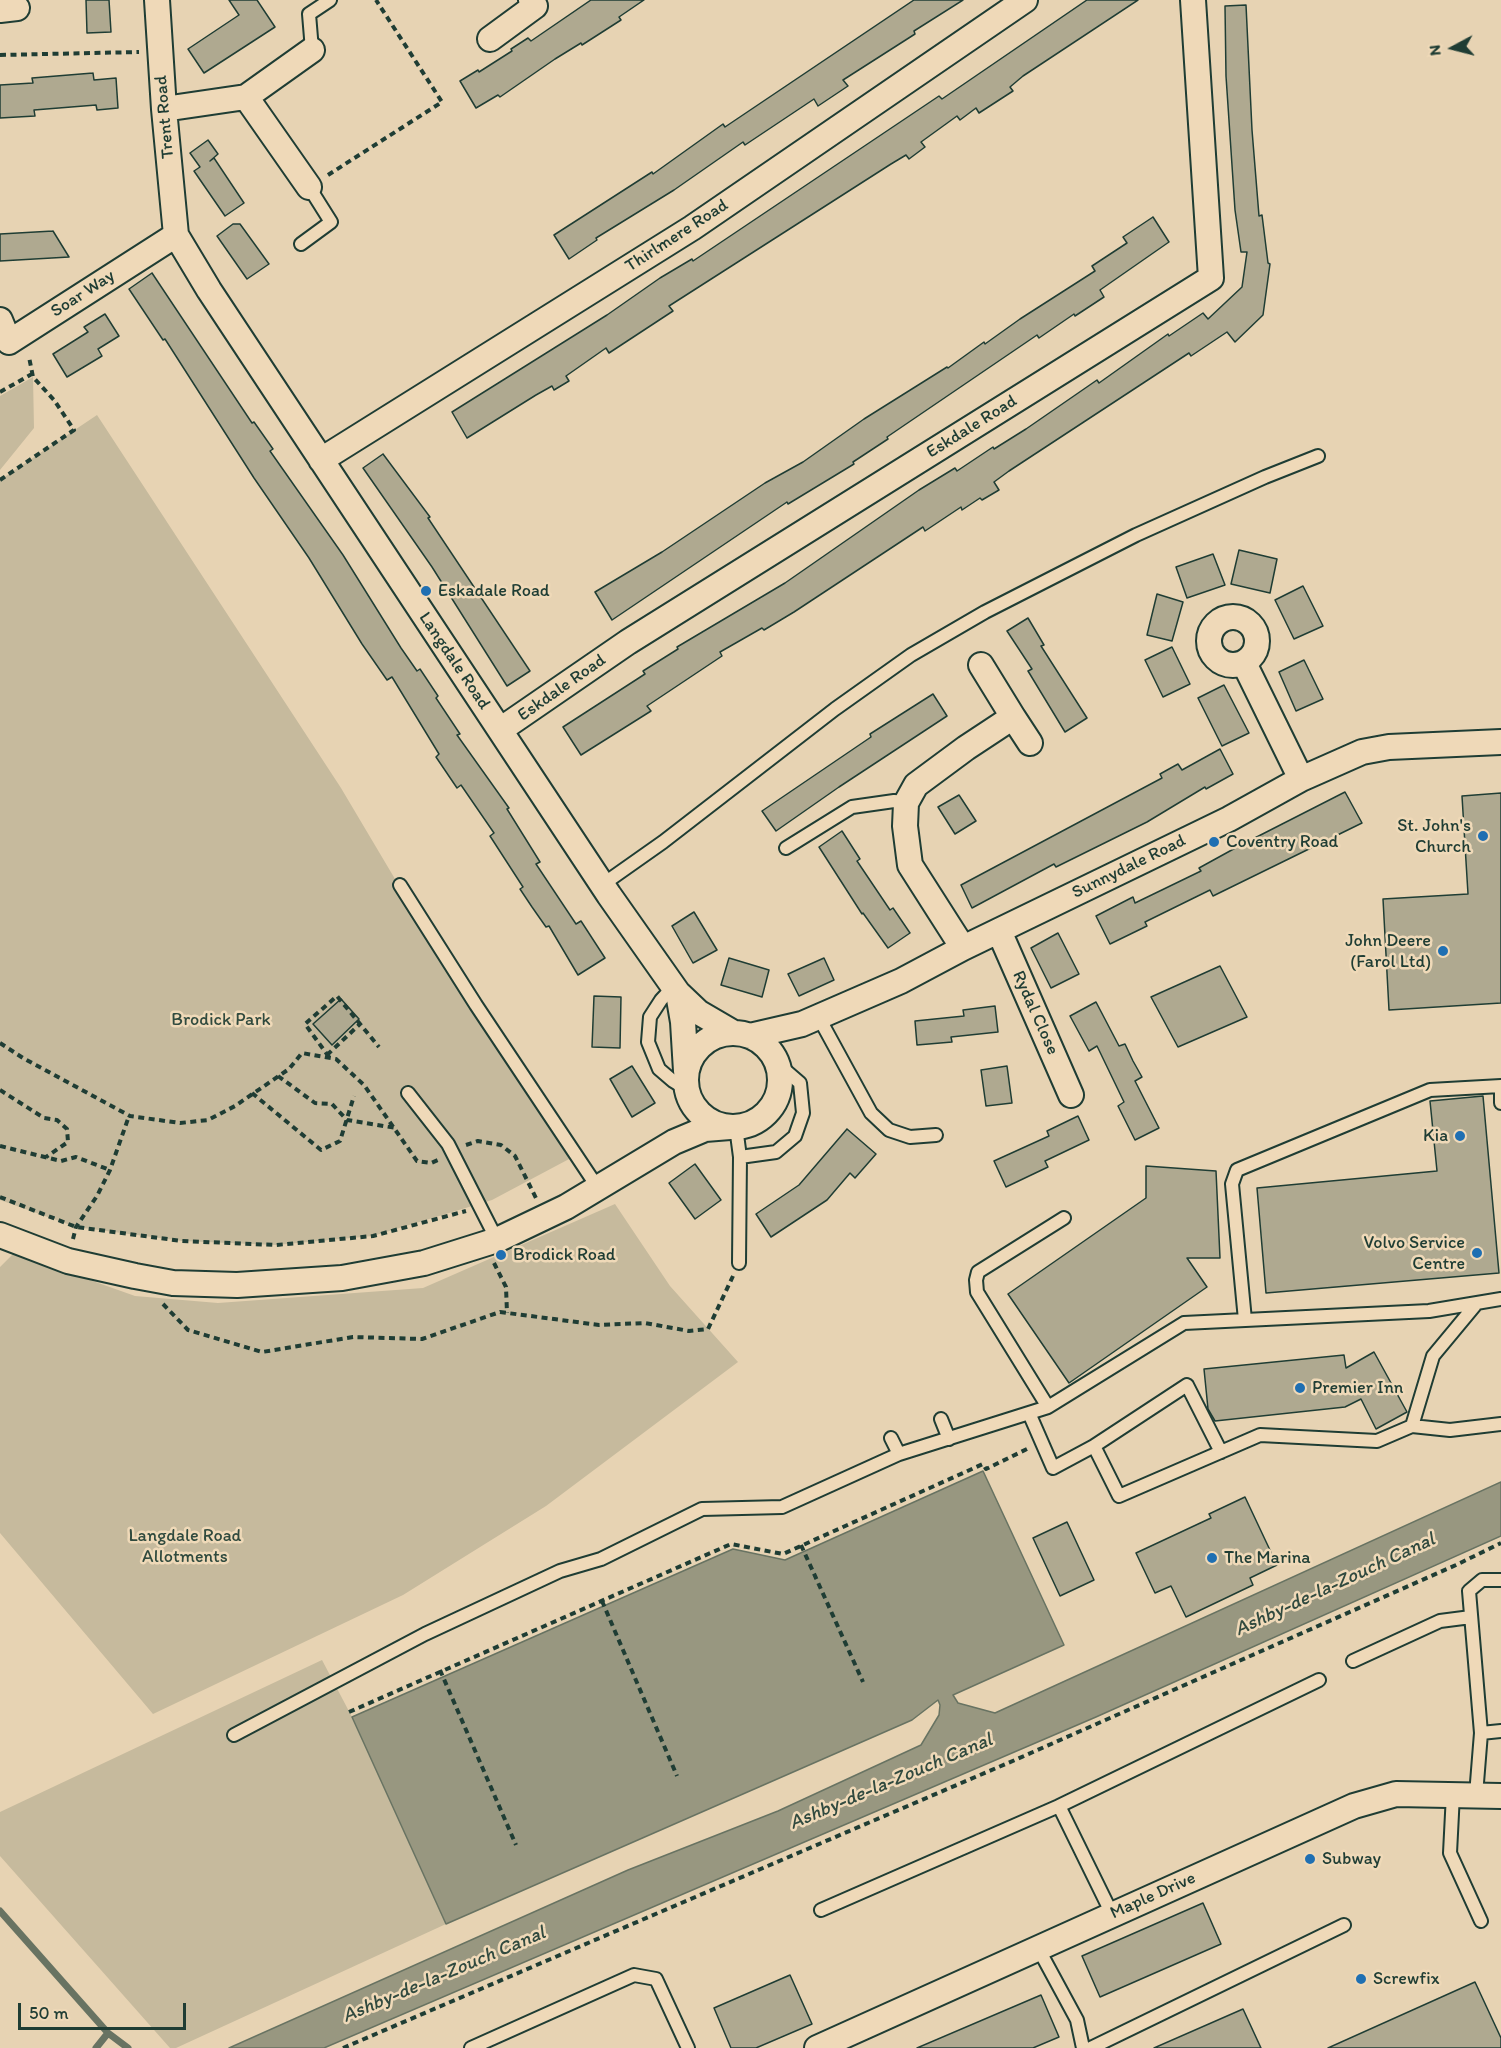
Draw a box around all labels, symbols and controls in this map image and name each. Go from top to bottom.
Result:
north arrow [1423,18,1483,78]
text: N [1425,44,1445,57]
street label: Trent Road [151,74,179,160]
street label: Thirlmere Road [622,195,732,277]
street label: Soar Way [47,265,119,323]
street label: Eskdale Road [923,391,1021,463]
place label: Eskadale Road [438,580,550,602]
marker: Eskadale Road [419,584,433,598]
street label: Langdale Road [413,608,495,714]
street label: Eskdale Road [514,650,610,726]
place label: St. John's Church [1397,815,1471,858]
marker: St. John's Church [1476,829,1490,843]
street label: Sunnydale Road [1069,830,1189,904]
place label: Coventry Road [1226,831,1338,853]
marker: Coventry Road [1207,835,1221,849]
place label: John Deere (Farol Ltd) [1345,930,1431,972]
marker: John Deere (Farol Ltd) [1436,944,1450,958]
street label: Rydal Close [1007,968,1063,1058]
park label: Brodick Park [171,1009,271,1031]
place label: Kia [1423,1125,1448,1147]
marker: Kia [1453,1129,1467,1143]
place label: Volvo Service Centre [1363,1232,1465,1274]
place label: Brodick Road [513,1244,616,1266]
marker: Volvo Service Centre [1470,1246,1484,1260]
marker: Brodick Road [494,1248,508,1262]
place label: Premier Inn [1312,1377,1403,1399]
marker: Premier Inn [1293,1381,1307,1395]
park label: Langdale Road Allotments [128,1525,242,1568]
water label: Ashby-de-la-Zouch Canal [1231,1528,1439,1642]
place label: The Marina [1224,1547,1311,1569]
marker: The Marina [1205,1551,1219,1565]
water label: Ashby-de-la-Zouch Canal [786,1728,996,1836]
place label: Subway [1322,1848,1381,1870]
marker: Subway [1303,1852,1317,1866]
street label: Maple Drive [1107,1868,1199,1924]
water label: Ashby-de-la-Zouch Canal [339,1921,549,2029]
place label: Screwfix [1373,1968,1440,1990]
marker: Screwfix [1354,1972,1368,1986]
scale bar [21,1991,189,2029]
text: 50 m [29,2002,69,2024]

